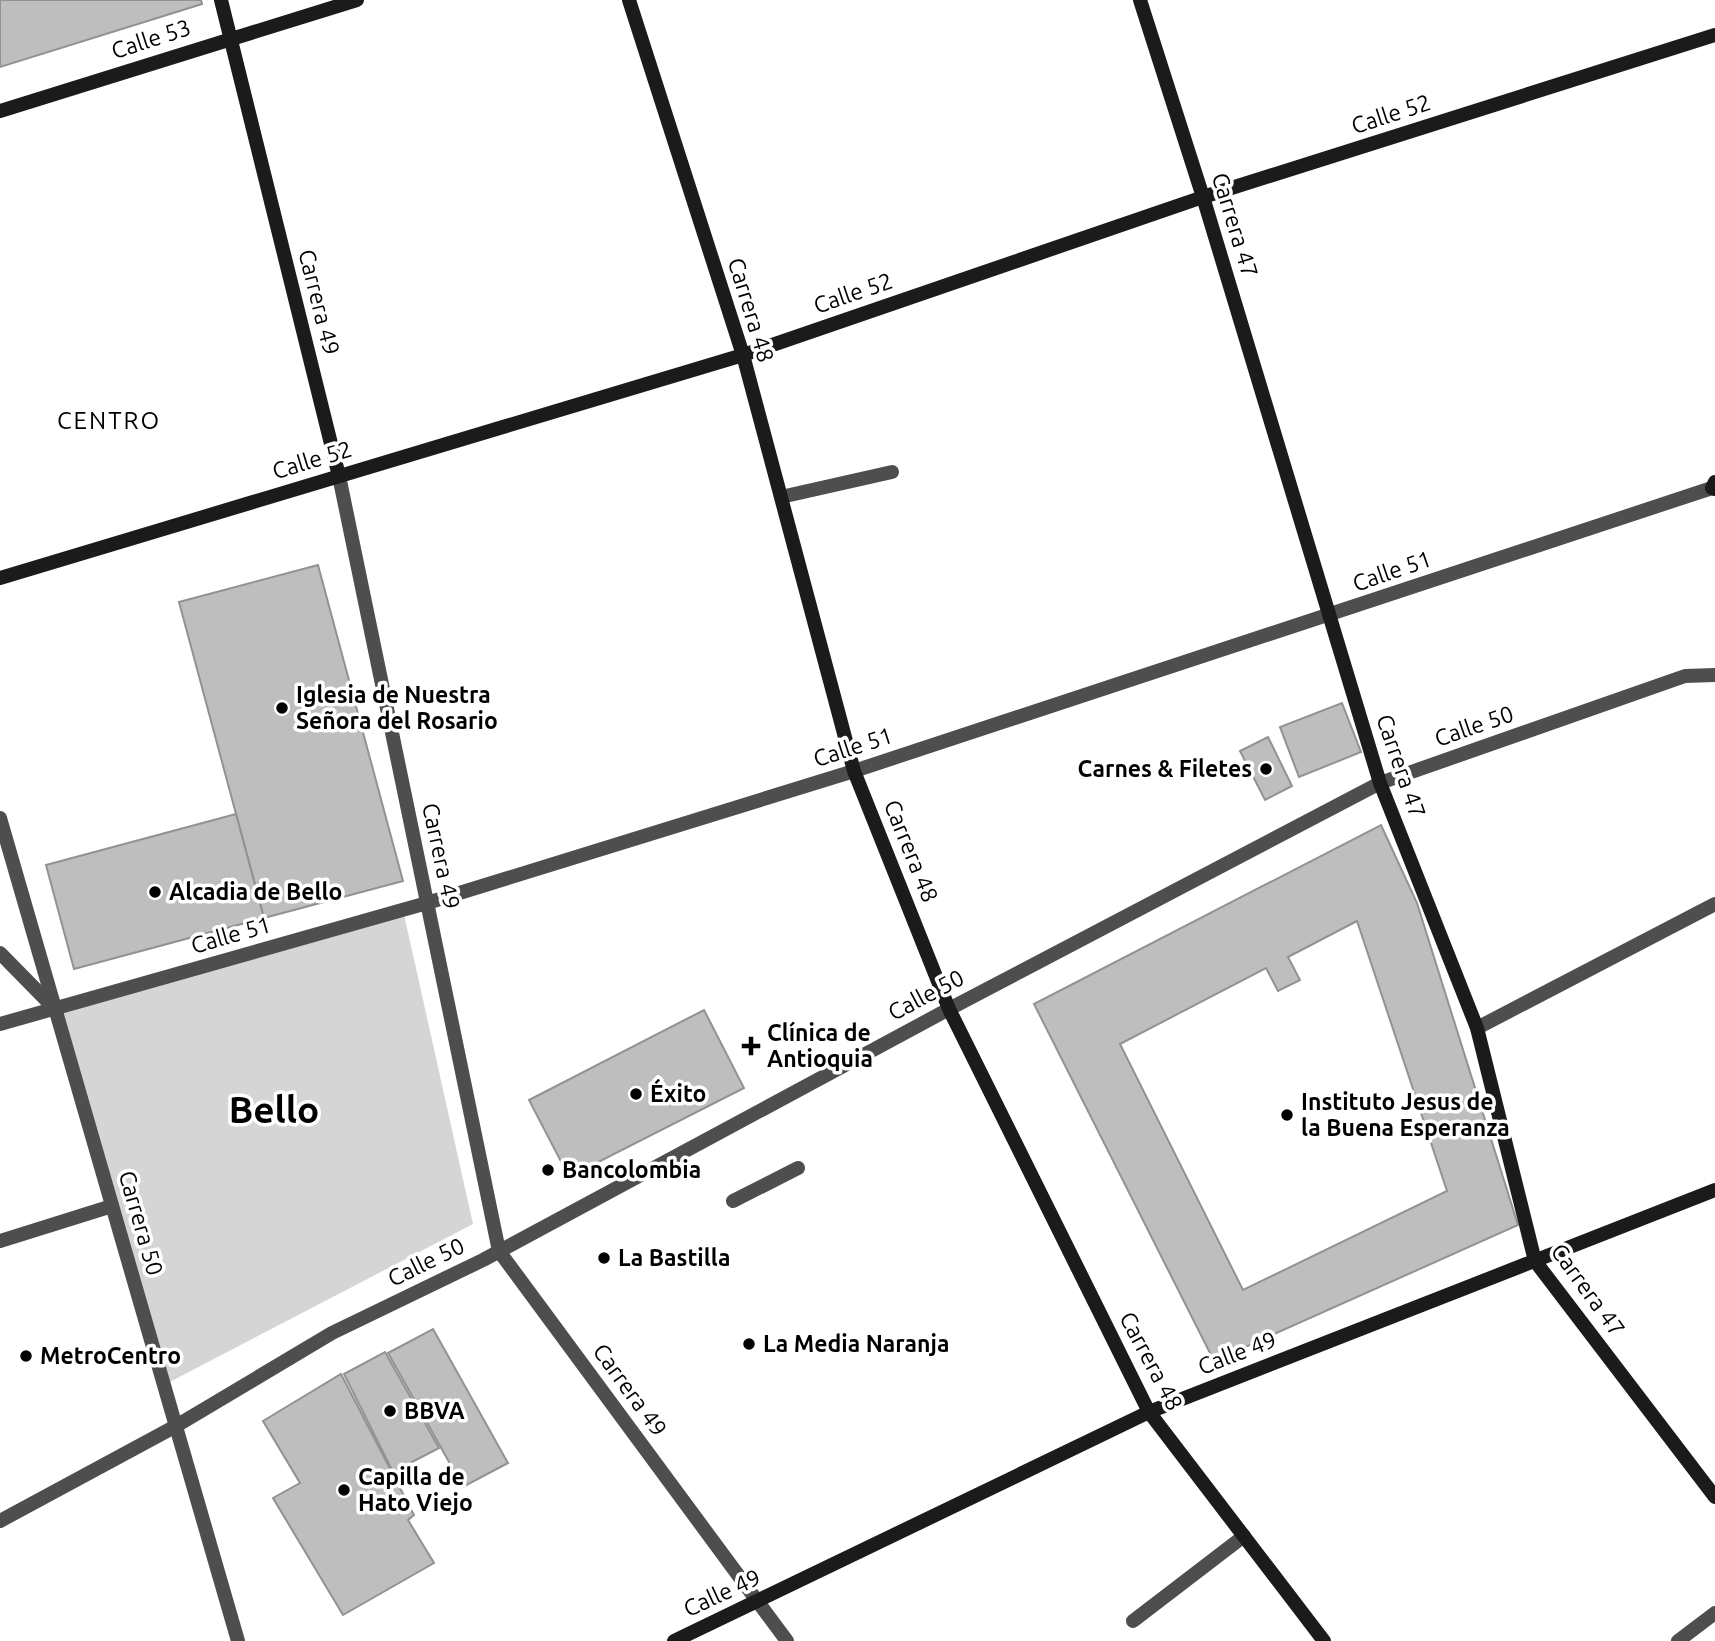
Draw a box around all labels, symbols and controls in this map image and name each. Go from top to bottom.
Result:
street label: Calle 53 [108,14,194,63]
street label: Calle 52 [1348,89,1434,138]
street label: Carrera 47 [1208,170,1263,280]
street label: Carrera 49 [294,247,345,357]
street label: Carrera 48 [724,255,779,365]
street label: Calle 52 [810,267,896,318]
district label: CENTRO [57,407,161,434]
street label: Calle 52 [269,436,355,483]
street label: Calle 51 [1349,545,1435,596]
place label: Iglesia de Nuestra Señora del Rosario [296,682,498,733]
marker: Iglesia de Nuestra Señora del Rosario [274,700,290,716]
street label: Calle 50 [1431,700,1517,751]
street label: Carrera 47 [1372,711,1431,821]
street label: Calle 51 [810,722,896,771]
place label: Carnes & Filetes [1078,756,1252,781]
marker: Carnes & Filetes [1258,761,1274,777]
street label: Carrera 48 [880,796,943,905]
street label: Carrera 49 [418,801,465,911]
place label: Alcadia de Bello [169,879,342,904]
marker: Alcadia de Bello [147,884,163,900]
street label: Calle 51 [188,911,274,958]
street label: Calle 50 [884,964,968,1025]
place label: Clínica de Antioquia [767,1020,873,1071]
marker: Clínica de Antioquia [741,1036,761,1056]
place label: Éxito [650,1078,706,1106]
marker: Éxito [628,1086,644,1102]
district label: Bello [229,1089,319,1130]
place label: Instituto Jesus de la Buena Esperanza [1301,1089,1510,1140]
marker: Instituto Jesus de la Buena Esperanza [1279,1107,1295,1123]
place label: Bancolombia [562,1157,701,1182]
marker: Bancolombia [540,1162,556,1178]
street label: Carrera 50 [115,1168,168,1278]
street label: Calle 50 [383,1232,468,1291]
street label: Carrera 47 [1547,1239,1630,1341]
place label: La Bastilla [618,1245,730,1270]
marker: La Bastilla [596,1250,612,1266]
street label: Carrera 48 [1115,1307,1188,1414]
street label: Calle 49 [1194,1326,1280,1379]
place label: La Media Naranja [763,1331,949,1356]
marker: La Media Naranja [741,1336,757,1352]
street label: Carrera 49 [589,1339,672,1441]
place label: MetroCentro [40,1343,181,1368]
marker: MetroCentro [18,1348,34,1364]
place label: BBVA [404,1398,465,1423]
marker: BBVA [382,1403,398,1419]
place label: Capilla de Hato Viejo [358,1464,473,1515]
marker: Capilla de Hato Viejo [336,1482,352,1498]
street label: Calle 49 [679,1564,764,1621]

